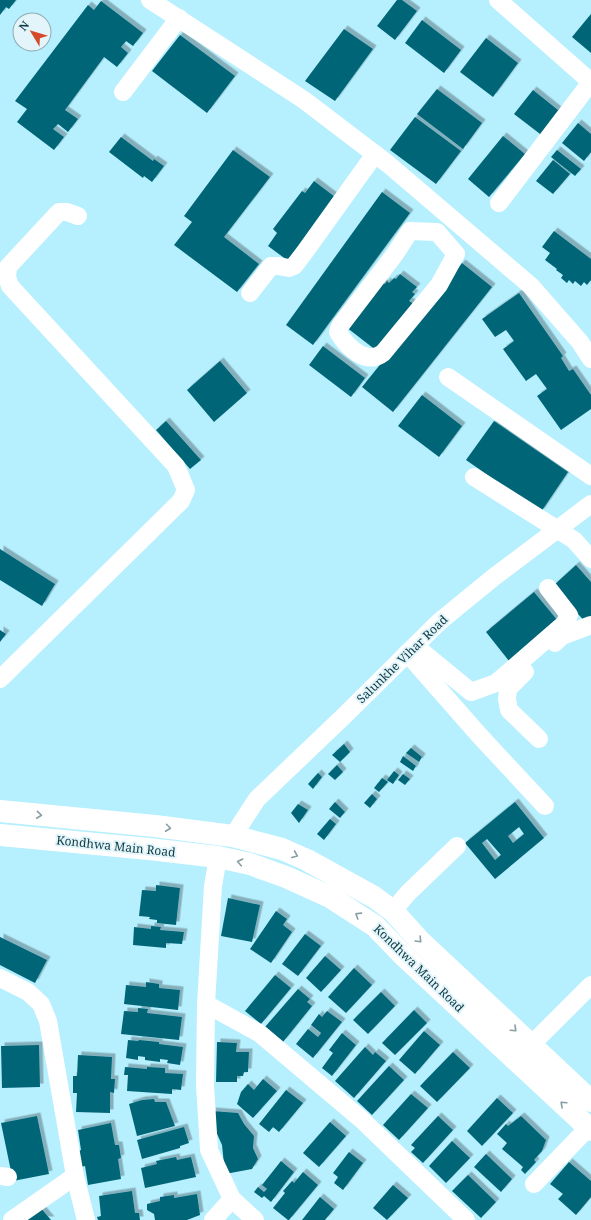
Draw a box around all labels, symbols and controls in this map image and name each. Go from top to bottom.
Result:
north arrow [12,12,52,52]
text: N [15,17,33,34]
street label: Salunkhe Vihar Road [353,611,452,707]
one-way arrow [36,810,42,819]
one-way arrow [165,823,171,832]
street label: Kondhwa Main Road [56,831,177,861]
one-way arrow [290,850,298,858]
one-way arrow [237,858,244,866]
one-way arrow [355,912,362,920]
street label: Kondhwa Main Road [370,920,468,1016]
one-way arrow [414,935,422,943]
one-way arrow [509,1024,517,1032]
one-way arrow [560,1102,567,1109]

